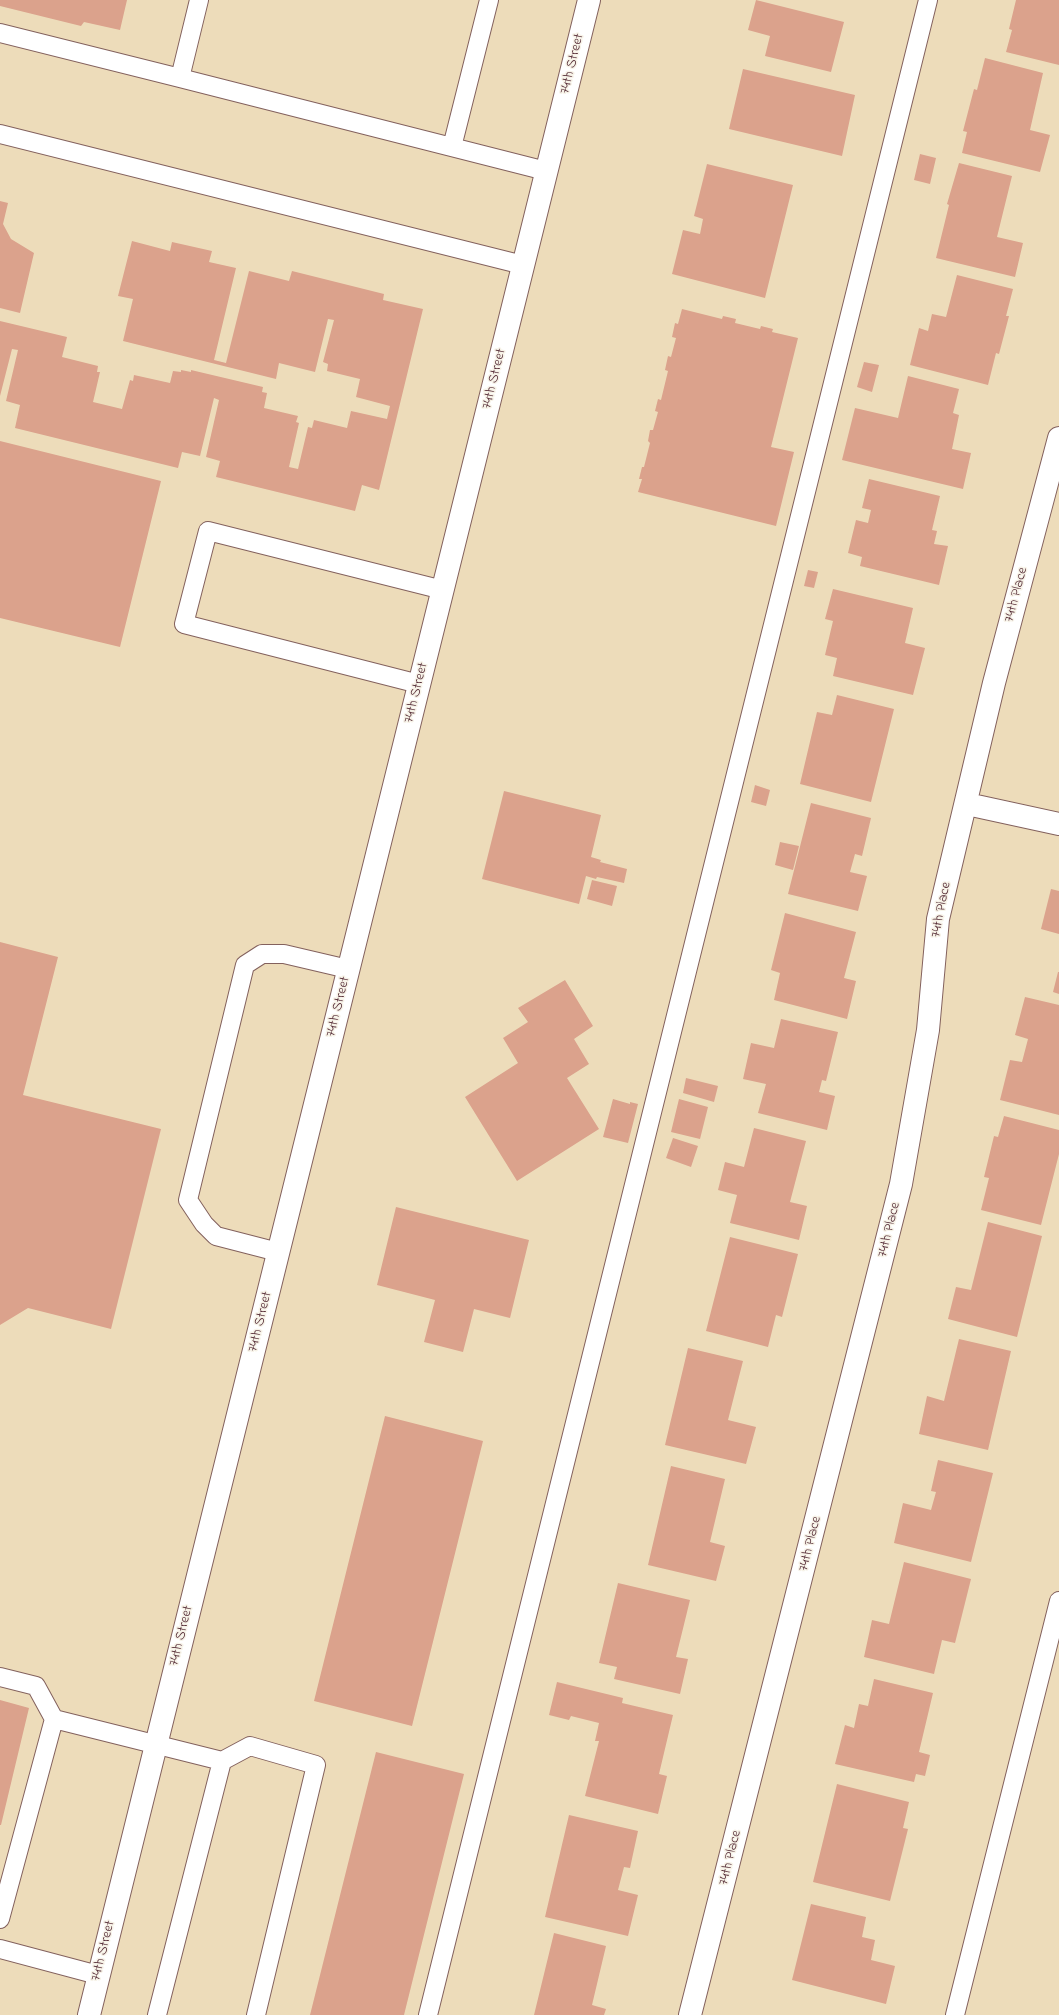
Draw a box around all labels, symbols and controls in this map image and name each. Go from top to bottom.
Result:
street label: 74th Street [557,32,589,96]
street label: 74th Street [479,347,511,411]
street label: 74th Place [1002,566,1032,624]
street label: 74th Street [401,661,433,725]
street label: 74th Place [928,881,956,939]
street label: 74th Street [323,975,355,1039]
street label: 74th Place [875,1201,905,1259]
street label: 74th Street [245,1290,277,1354]
street label: 74th Place [796,1515,826,1573]
street label: 74th Street [166,1604,198,1668]
street label: 74th Place [716,1829,746,1887]
street label: 74th Street [88,1919,120,1983]

